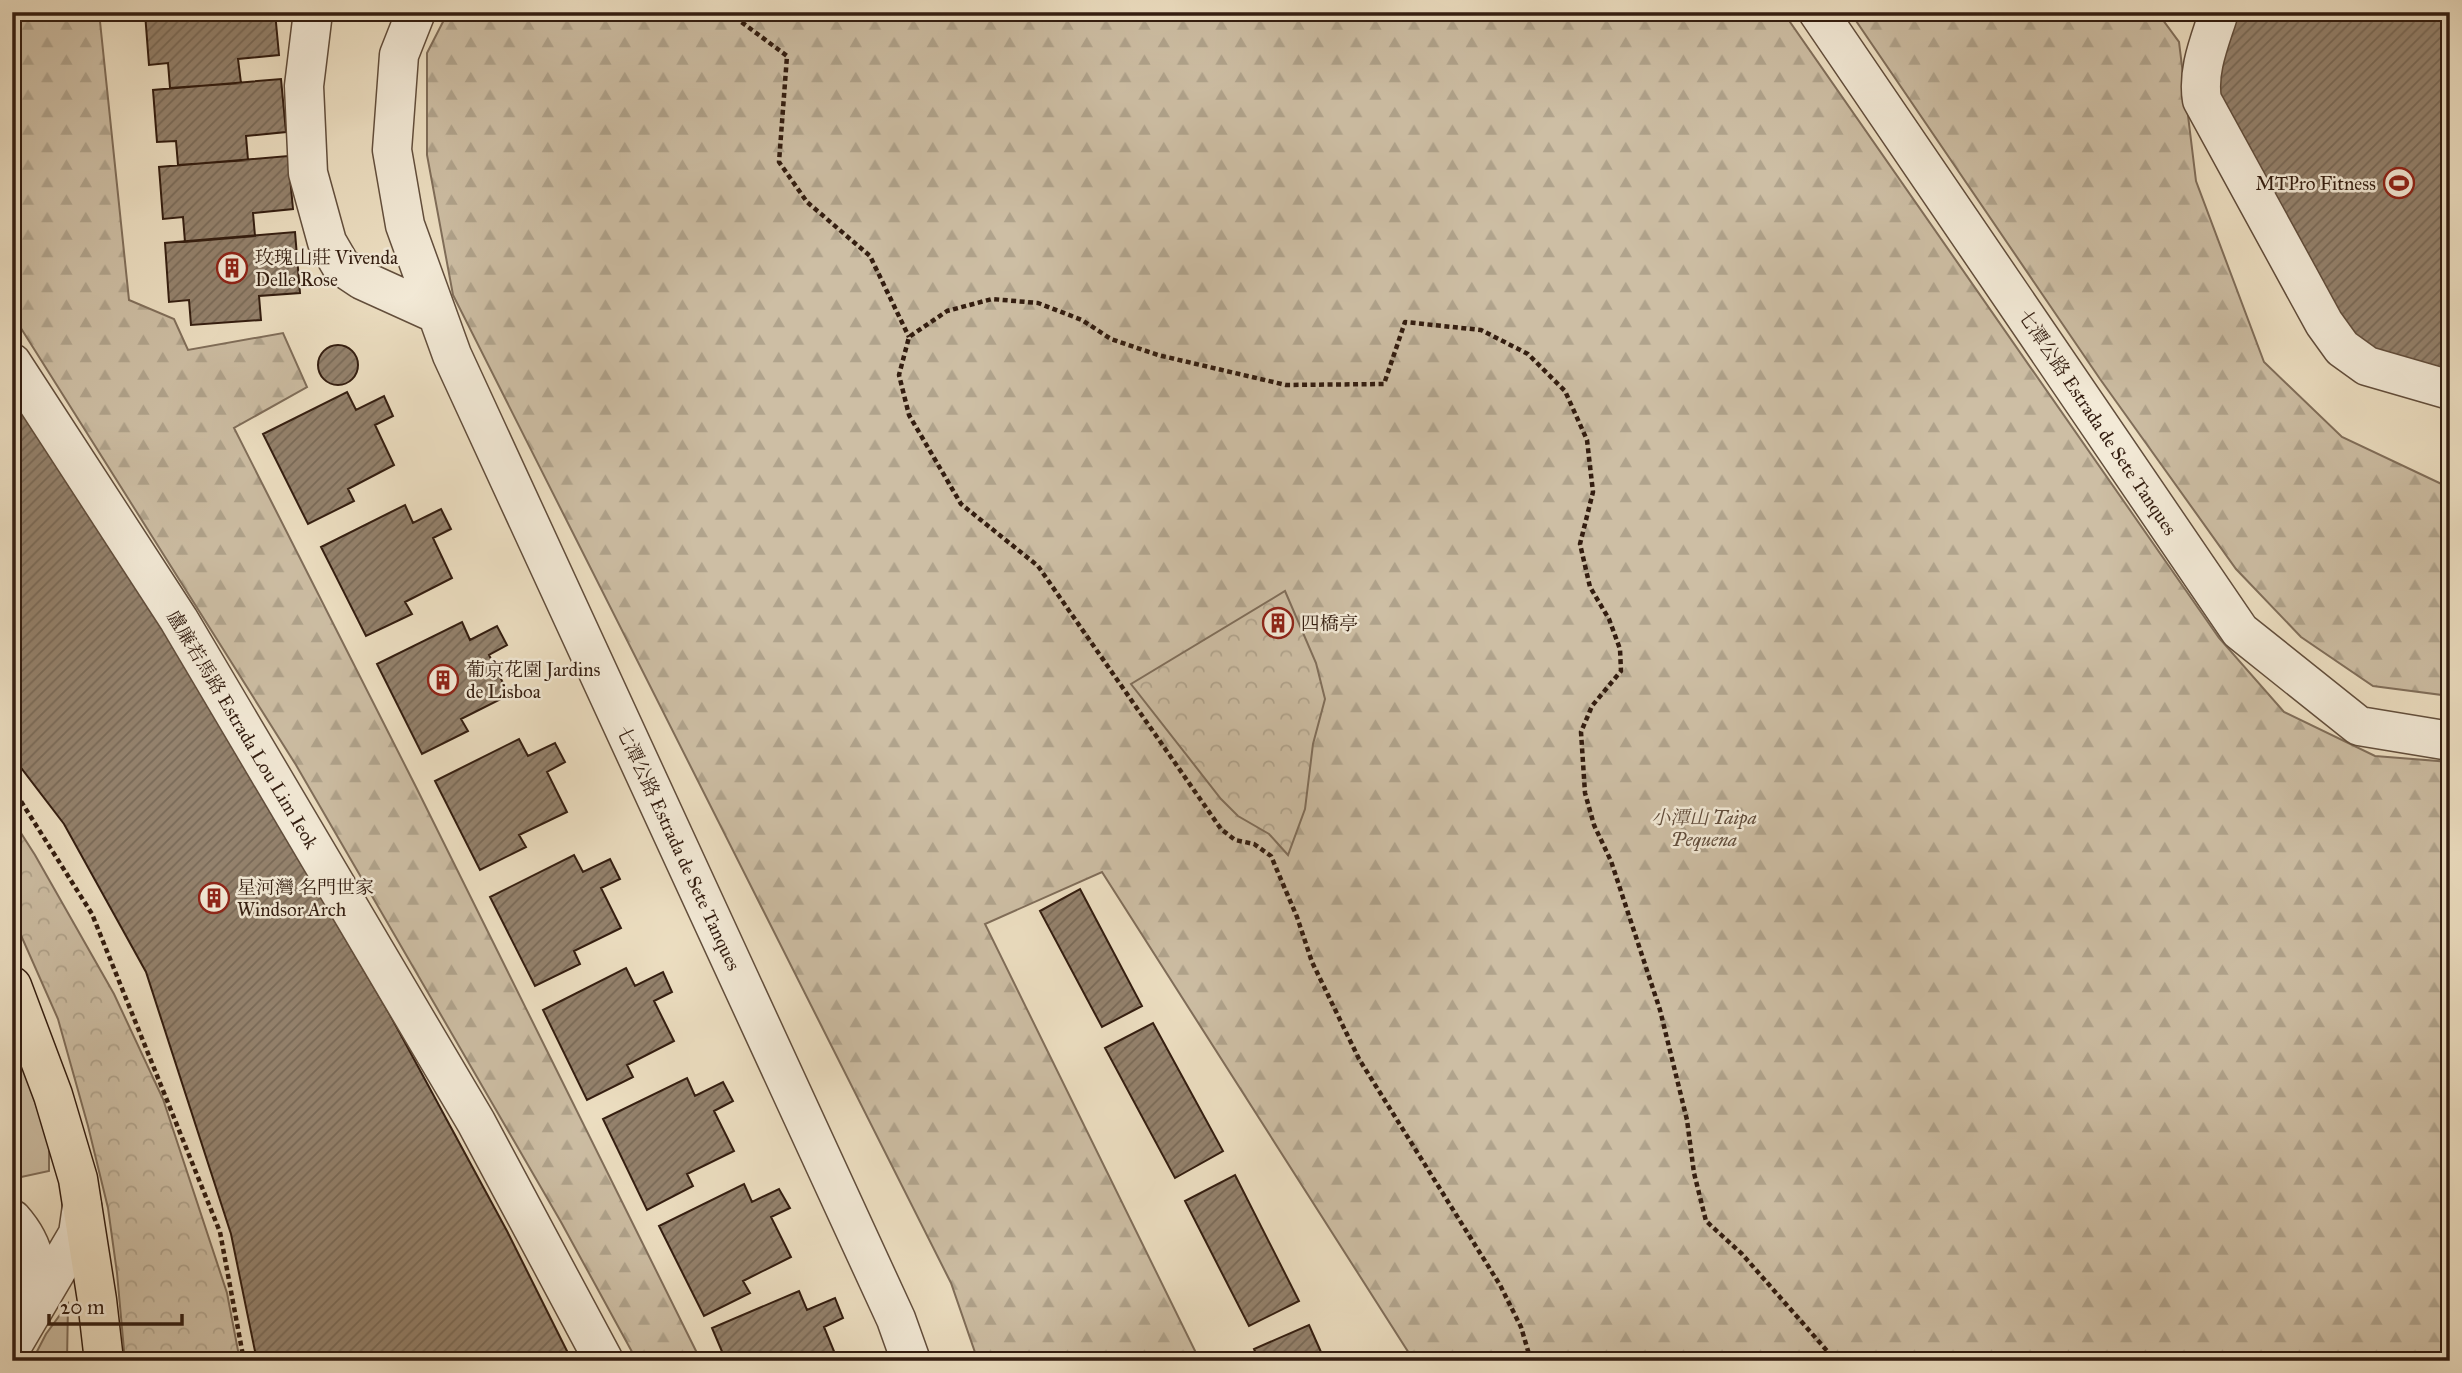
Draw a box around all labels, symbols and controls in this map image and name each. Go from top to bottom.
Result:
sports icon: MTPro Fitness [2382,166,2416,200]
place label: MTPro Fitness [2255,172,2376,195]
place label: 玫瑰山莊 Vivenda Delle Rose [255,246,399,291]
building icon: 玫瑰山莊 Vivenda Delle Rose [215,251,249,285]
street label: 七潭公路 Estrada de Sete Tanques [2012,305,2182,540]
street label: 盧廉若馬路 Estrada Lou Lim Ieok [162,606,323,853]
building icon: 四橋亭 [1261,606,1295,640]
place label: 四橋亭 [1301,612,1358,635]
place label: 葡京花園 Jardins de Lisboa [466,658,600,703]
building icon: 葡京花園 Jardins de Lisboa [426,663,460,697]
street label: 七潭公路 Estrada de Sete Tanques [611,722,746,975]
park label: 小潭山 Taipa Pequena [1651,806,1757,851]
place label: 星河灣 名門世家 Windsor Arch [237,876,374,921]
building icon: 星河灣 名門世家 Windsor Arch [197,881,231,915]
scale bar [49,1282,182,1326]
text: 20 m [60,1294,105,1320]

